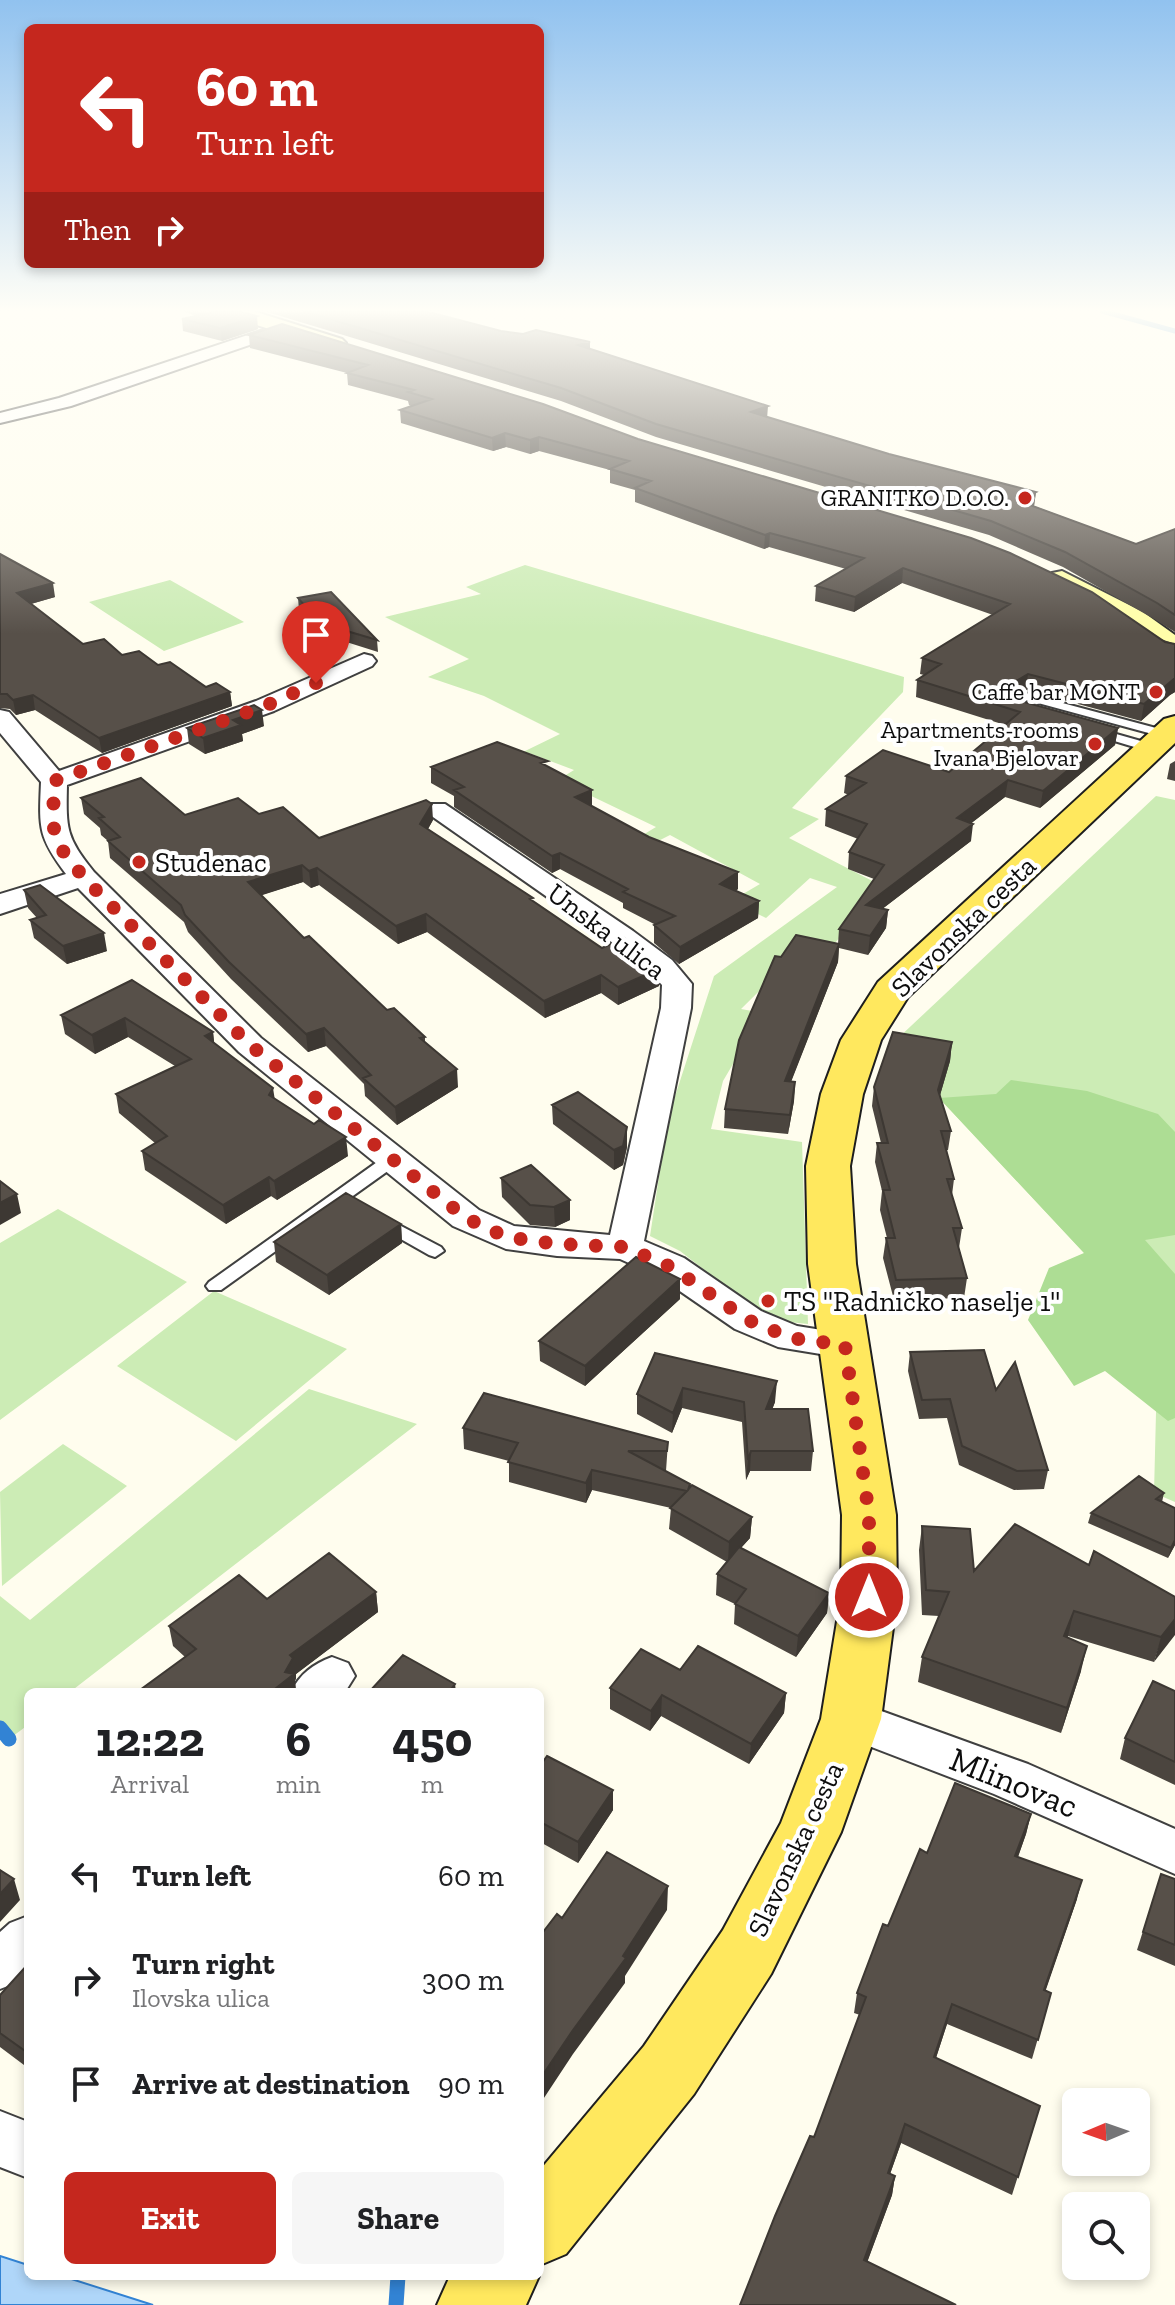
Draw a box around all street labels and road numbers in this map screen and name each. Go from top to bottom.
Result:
street label: Slavonska cesta [884,849,1043,1004]
street label: Unska ulica [541,876,673,987]
street label: Mlinovac [944,1738,1084,1827]
street label: Slavonska cesta [741,1756,850,1942]

